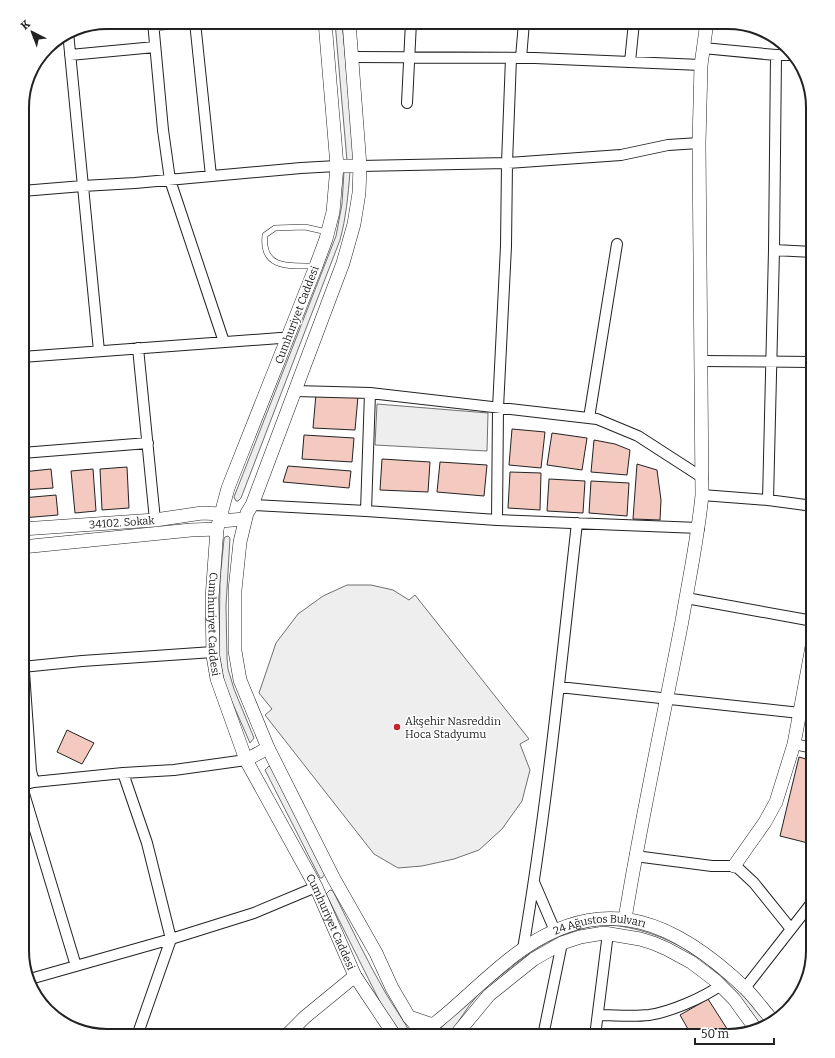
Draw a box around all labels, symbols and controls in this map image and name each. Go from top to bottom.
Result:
north arrow [12,12,52,52]
text: K [18,17,33,32]
street label: Cumhuriyet Caddesi [272,264,322,366]
street label: 34102. Sokak [89,513,156,531]
street label: Cumhuriyet Caddesi [205,572,223,678]
place label: Akşehir Nasreddin Hoca Stadyumu [405,715,501,741]
marker: Akşehir Nasreddin Hoca Stadyumu [392,722,402,732]
street label: Cumhuriyet Caddesi [303,871,358,973]
street label: 24 Ağustos Bulvarı [551,912,648,937]
scale bar [695,1020,774,1046]
text: 50 m [701,1027,730,1041]

